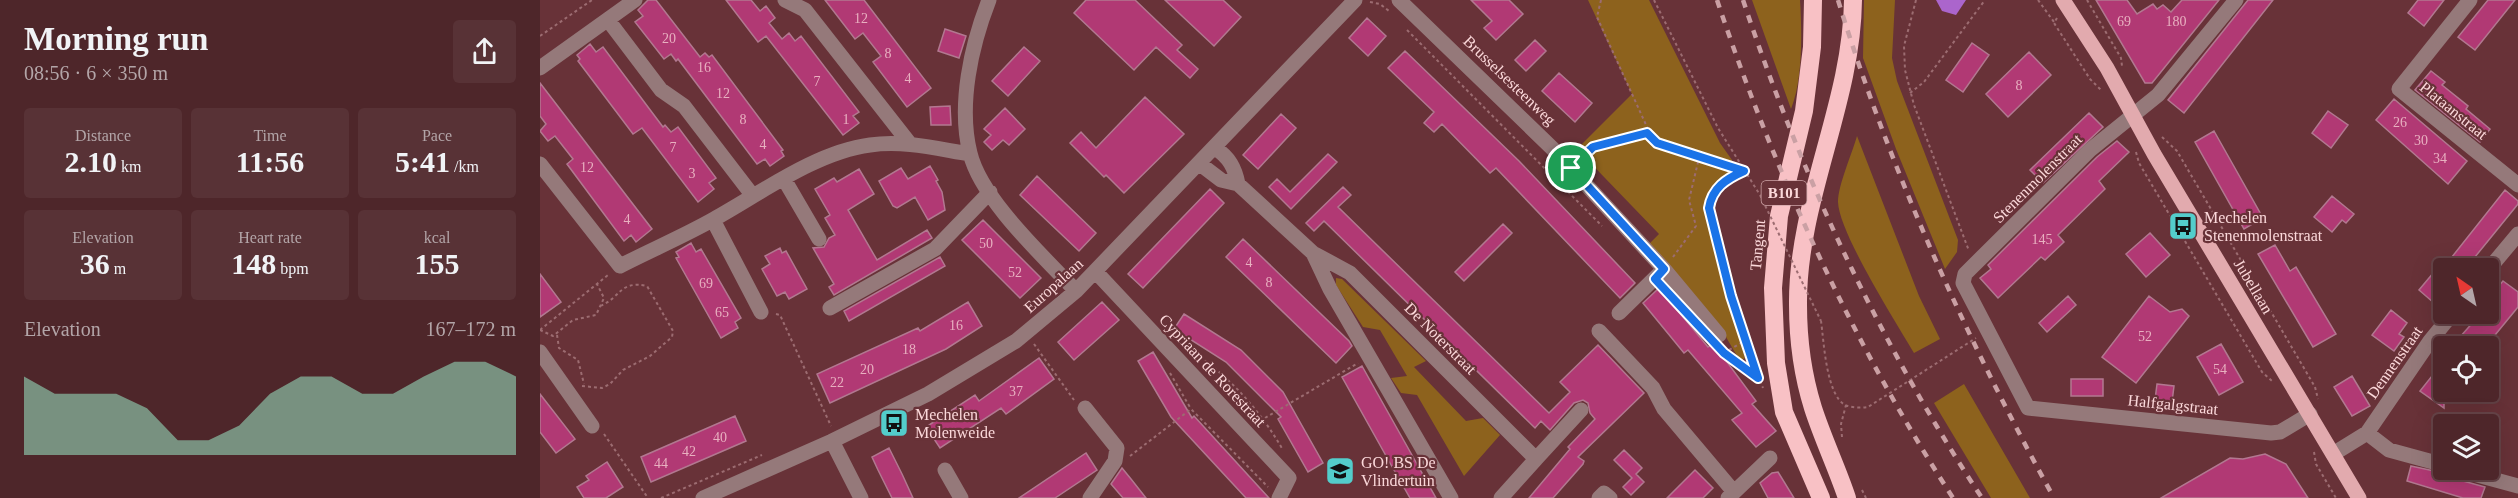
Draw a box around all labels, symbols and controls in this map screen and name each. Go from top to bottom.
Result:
house number: 12 [854,11,868,26]
house number: 69 [2117,14,2131,29]
house number: 180 [2166,14,2187,29]
button: share [453,20,516,83]
text: Morning run [24,21,208,57]
house number: 20 [662,31,676,46]
street label: Brusselsesteenweg [1460,32,1559,129]
house number: 8 [885,46,892,61]
house number: 16 [697,60,711,75]
text: 08:56 · 6 × 350 m [24,62,168,84]
house number: 4 [905,71,912,86]
house number: 7 [814,74,821,89]
house number: 8 [2016,78,2023,93]
street label: Plataanstraat [2417,78,2491,143]
house number: 12 [716,86,730,101]
house number: 8 [740,112,747,127]
house number: 1 [843,112,850,127]
house number: 26 [2393,115,2407,130]
text: Distance [75,127,131,144]
text: Time [253,127,287,144]
text: Pace [422,127,452,144]
street label: Stenenmolenstraat [1990,130,2086,226]
house number: 30 [2414,133,2428,148]
house number: 4 [760,137,767,152]
house number: 7 [670,140,677,155]
pin [1545,142,1596,193]
text: 2.10 [65,145,117,178]
text: 11:56 [236,145,304,178]
text: 5:41 [395,145,450,178]
icon: arrive [1554,151,1587,184]
house number: 34 [2433,151,2447,166]
text: km [117,158,141,175]
text: /km [450,158,479,175]
house number: 12 [580,160,594,175]
house number: 3 [689,166,696,181]
road number: B101 [1762,181,1806,205]
place label: Mechelen Stenenmolenstraat [2204,209,2323,244]
bus stop icon: Mechelen Stenenmolenstraat [2167,210,2199,242]
house number: 4 [624,212,631,227]
street label: Tangent [1747,218,1769,271]
text: Elevation [72,229,134,246]
text: Heart rate [238,229,302,246]
text: kcal [424,229,450,246]
house number: 145 [2032,232,2053,247]
house number: 50 [979,236,993,251]
text: 36 [80,247,110,280]
text: 148 [231,247,276,280]
text: 155 [415,247,460,280]
street label: Europalaan [1021,255,1087,317]
house number: 4 [1246,255,1253,270]
street label: Jubellaan [2231,256,2276,317]
north arrow [2433,258,2499,324]
map controls [2433,258,2499,480]
text: m [110,260,126,277]
text: bpm [276,260,309,277]
house number: 52 [1008,265,1022,280]
house number: 8 [1266,275,1273,290]
house number: 69 [699,276,713,291]
street label: De Noterstraat [1401,299,1480,378]
house number: 65 [715,305,729,320]
street label: Cypriaan de Rorestraat [1155,311,1270,431]
text: Elevation [24,318,101,340]
text: 167–172 m [425,318,516,340]
house number: 16 [949,318,963,333]
street label: Dennenstraat [2363,322,2426,402]
house number: 52 [2138,329,2152,344]
button: locate [2433,336,2499,402]
house number: 18 [902,342,916,357]
house number: 20 [860,362,874,377]
house number: 54 [2213,362,2227,377]
house number: 22 [830,375,844,390]
house number: 37 [1009,384,1023,399]
street label: Halfgalgstraat [2127,391,2219,419]
place label: Mechelen Molenweide [915,406,995,441]
bus stop icon: Mechelen Molenweide [878,407,910,439]
button: layers [2433,414,2499,480]
house number: 40 [713,430,727,445]
house number: 42 [682,444,696,459]
place label: GO! BS De Vlindertuin [1361,454,1436,489]
school or university icon: GO! BS De Vlindertuin [1324,455,1356,487]
house number: 44 [654,456,668,471]

